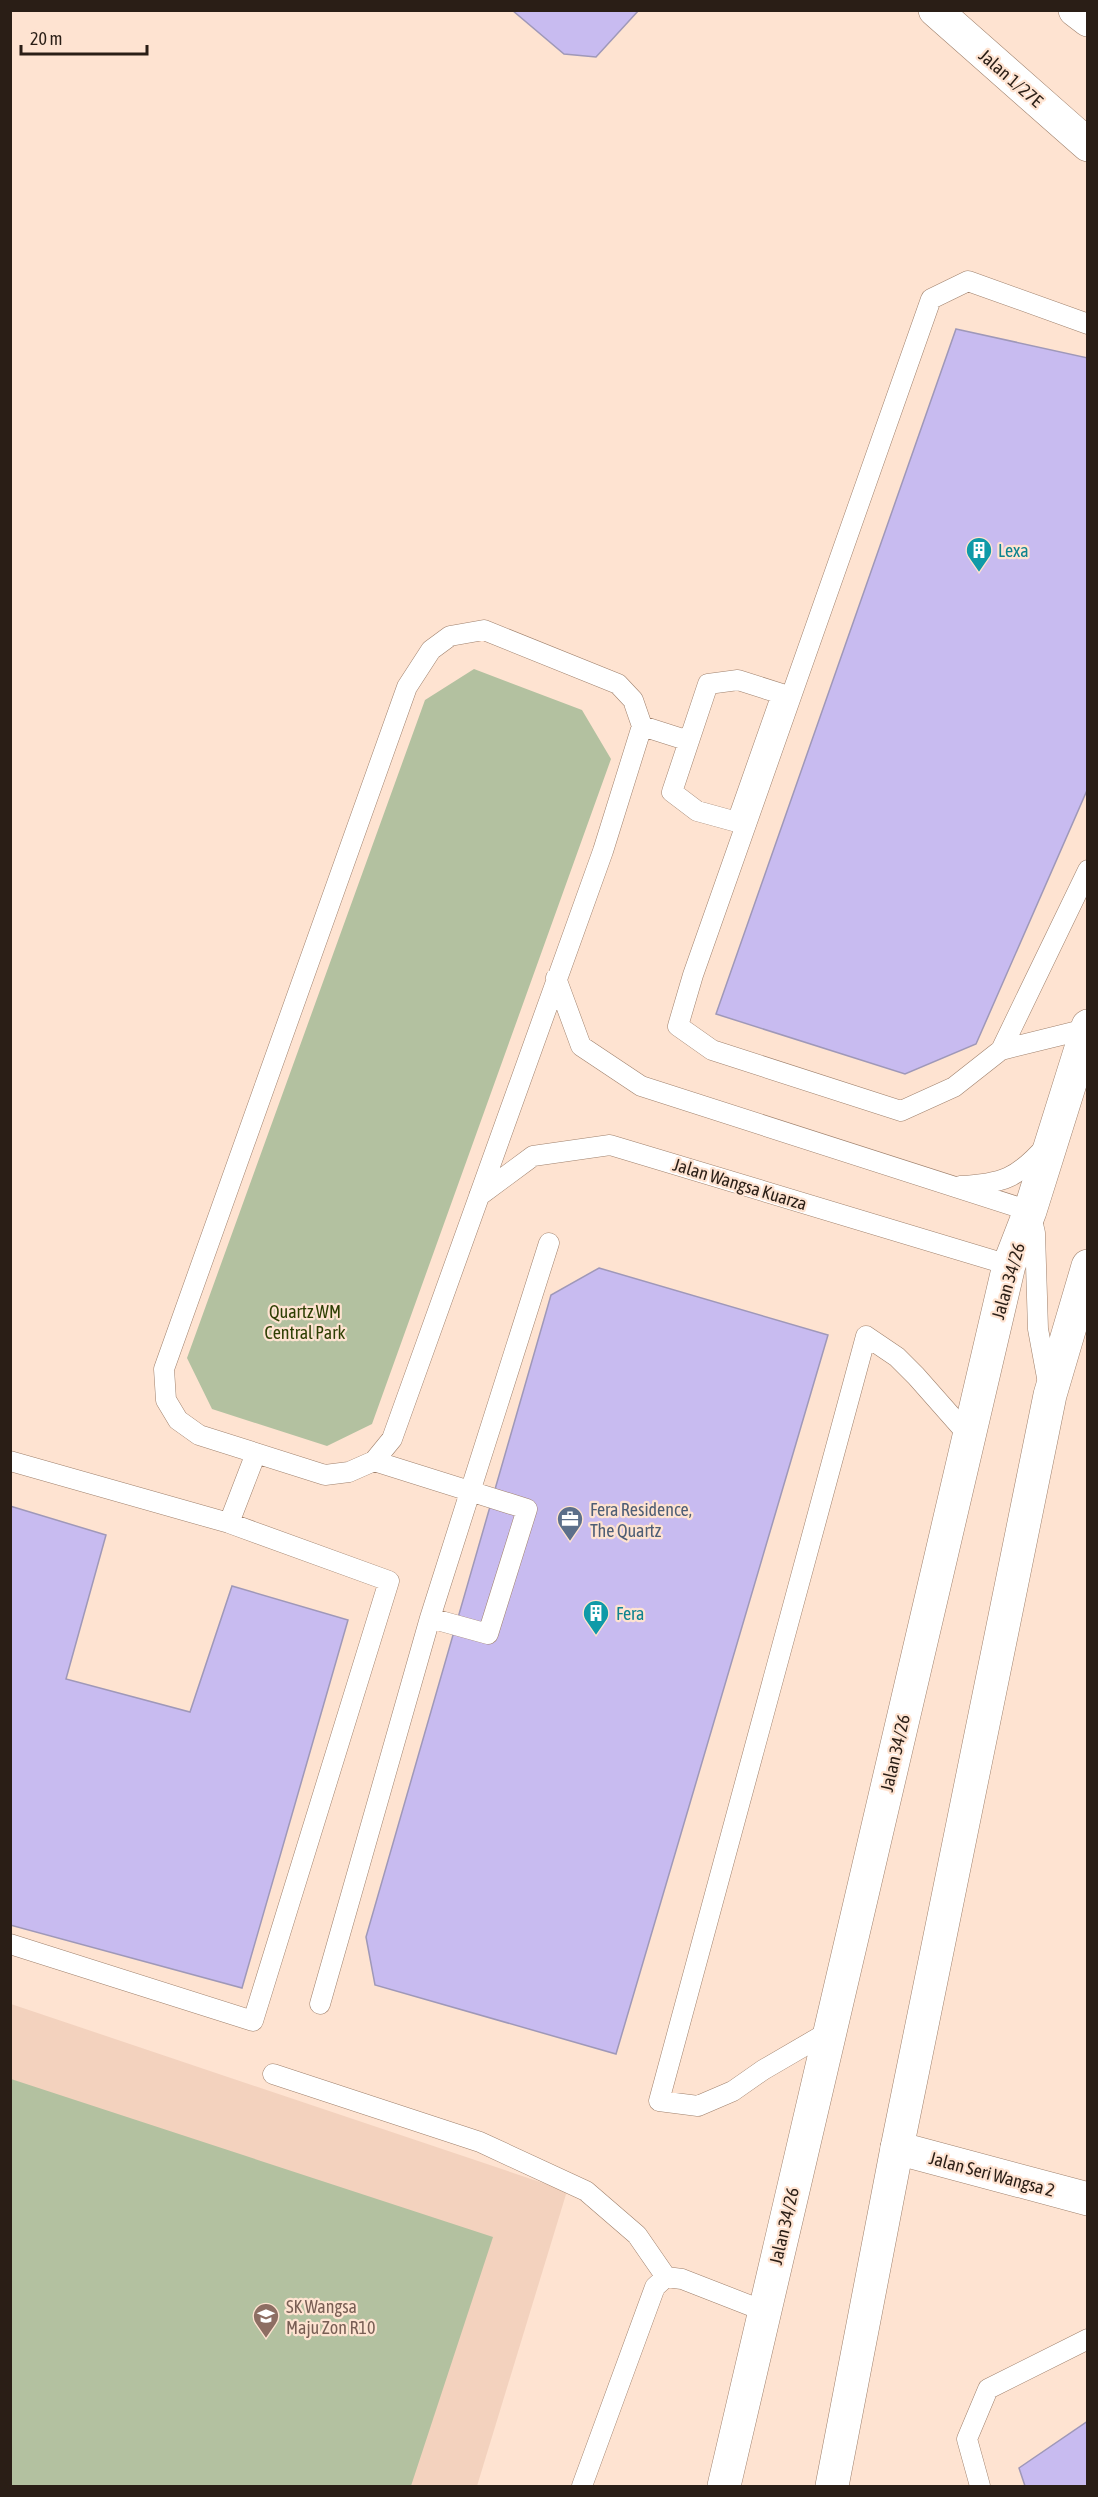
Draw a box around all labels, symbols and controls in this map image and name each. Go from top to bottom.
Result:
scale bar [21,18,147,56]
text: 20 m [30,28,62,49]
street label: Jalan 1/27E [975,45,1047,112]
building icon: Lexa [964,535,994,573]
place label: Lexa [998,540,1029,561]
street label: Jalan Wangsa Kuarza [671,1154,809,1214]
street label: Jalan 34/26 [987,1240,1029,1322]
park label: Quartz WM Central Park [265,1301,345,1343]
place label: Fera Residence, The Quartz [590,1499,692,1541]
office icon: Fera Residence, The Quartz [555,1504,585,1542]
building icon: Fera [581,1598,611,1636]
place label: Fera [616,1603,644,1624]
street label: Jalan 34/26 [876,1712,914,1794]
street label: Jalan Seri Wangsa 2 [927,2147,1057,2201]
street label: Jalan 34/26 [765,2185,803,2267]
place label: SK Wangsa Maju Zon R10 [286,2296,375,2338]
school or university icon: SK Wangsa Maju Zon R10 [251,2301,281,2339]

